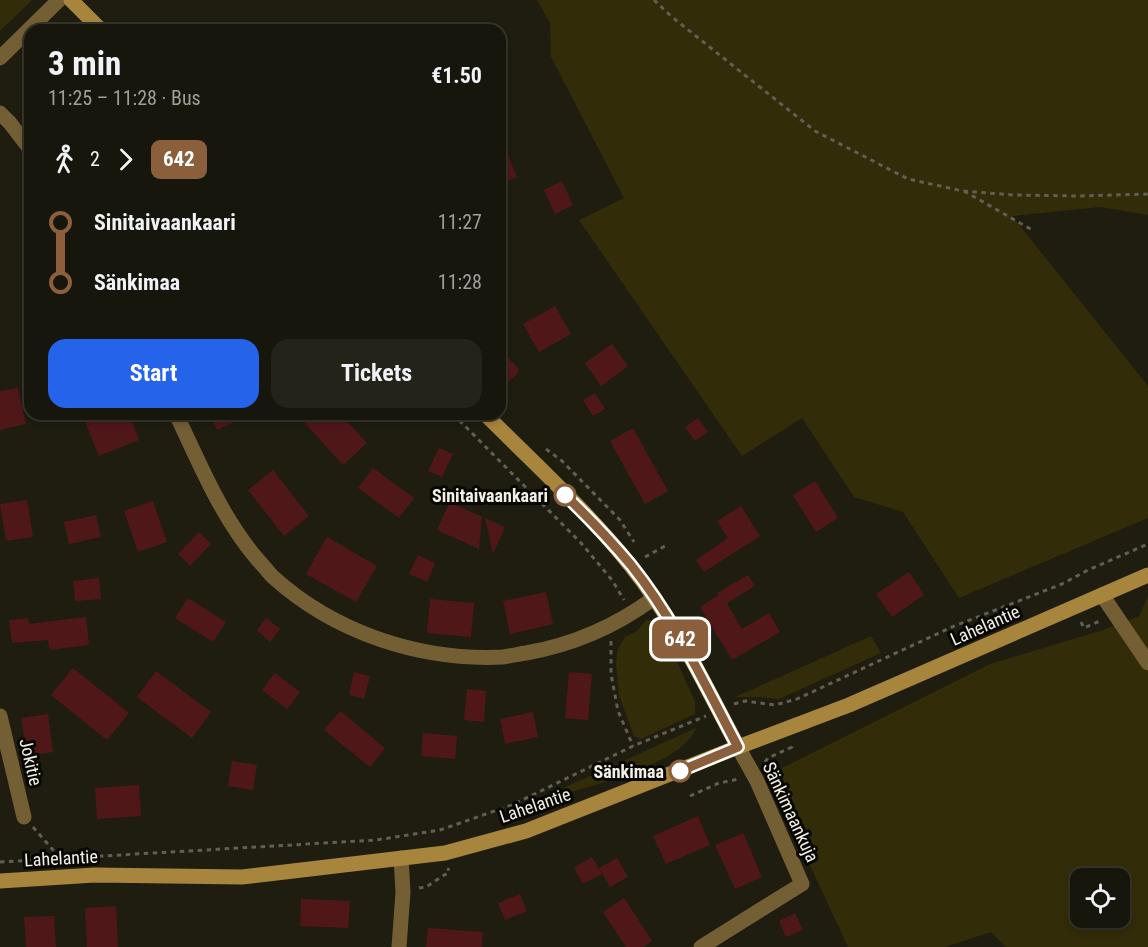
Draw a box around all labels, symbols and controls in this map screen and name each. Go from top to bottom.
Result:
text: 3 min [48,44,121,83]
text: €1.50 [431,63,482,88]
text: 11:25 – 11:28 · Bus [48,86,201,110]
icon: walk [48,143,81,176]
icon: forward [109,143,142,176]
text: 2 [90,147,100,171]
text: 642 [163,147,195,171]
text: Sinitaivaankaari [94,210,236,235]
text: 11:27 [438,210,482,234]
text: Sänkimaa [94,270,180,295]
text: 11:28 [438,270,482,294]
button: Start [48,339,259,408]
button: Tickets [271,339,482,408]
marker: Sinitaivaankaari [554,484,576,506]
place label: Sinitaivaankaari [432,485,548,506]
street label: Lahelantie [947,600,1023,650]
line badge: 642 [646,620,714,658]
text: 642 [664,627,696,651]
street label: Jokitie [15,736,47,788]
street label: Sänkimaankuja [759,759,823,865]
marker: Sänkimaa [669,760,691,782]
place label: Sänkimaa [593,761,664,782]
street label: Lahelantie [497,783,573,827]
street label: Lahelantie [24,846,98,870]
map controls [1070,868,1130,928]
button: locate [1070,868,1130,928]

